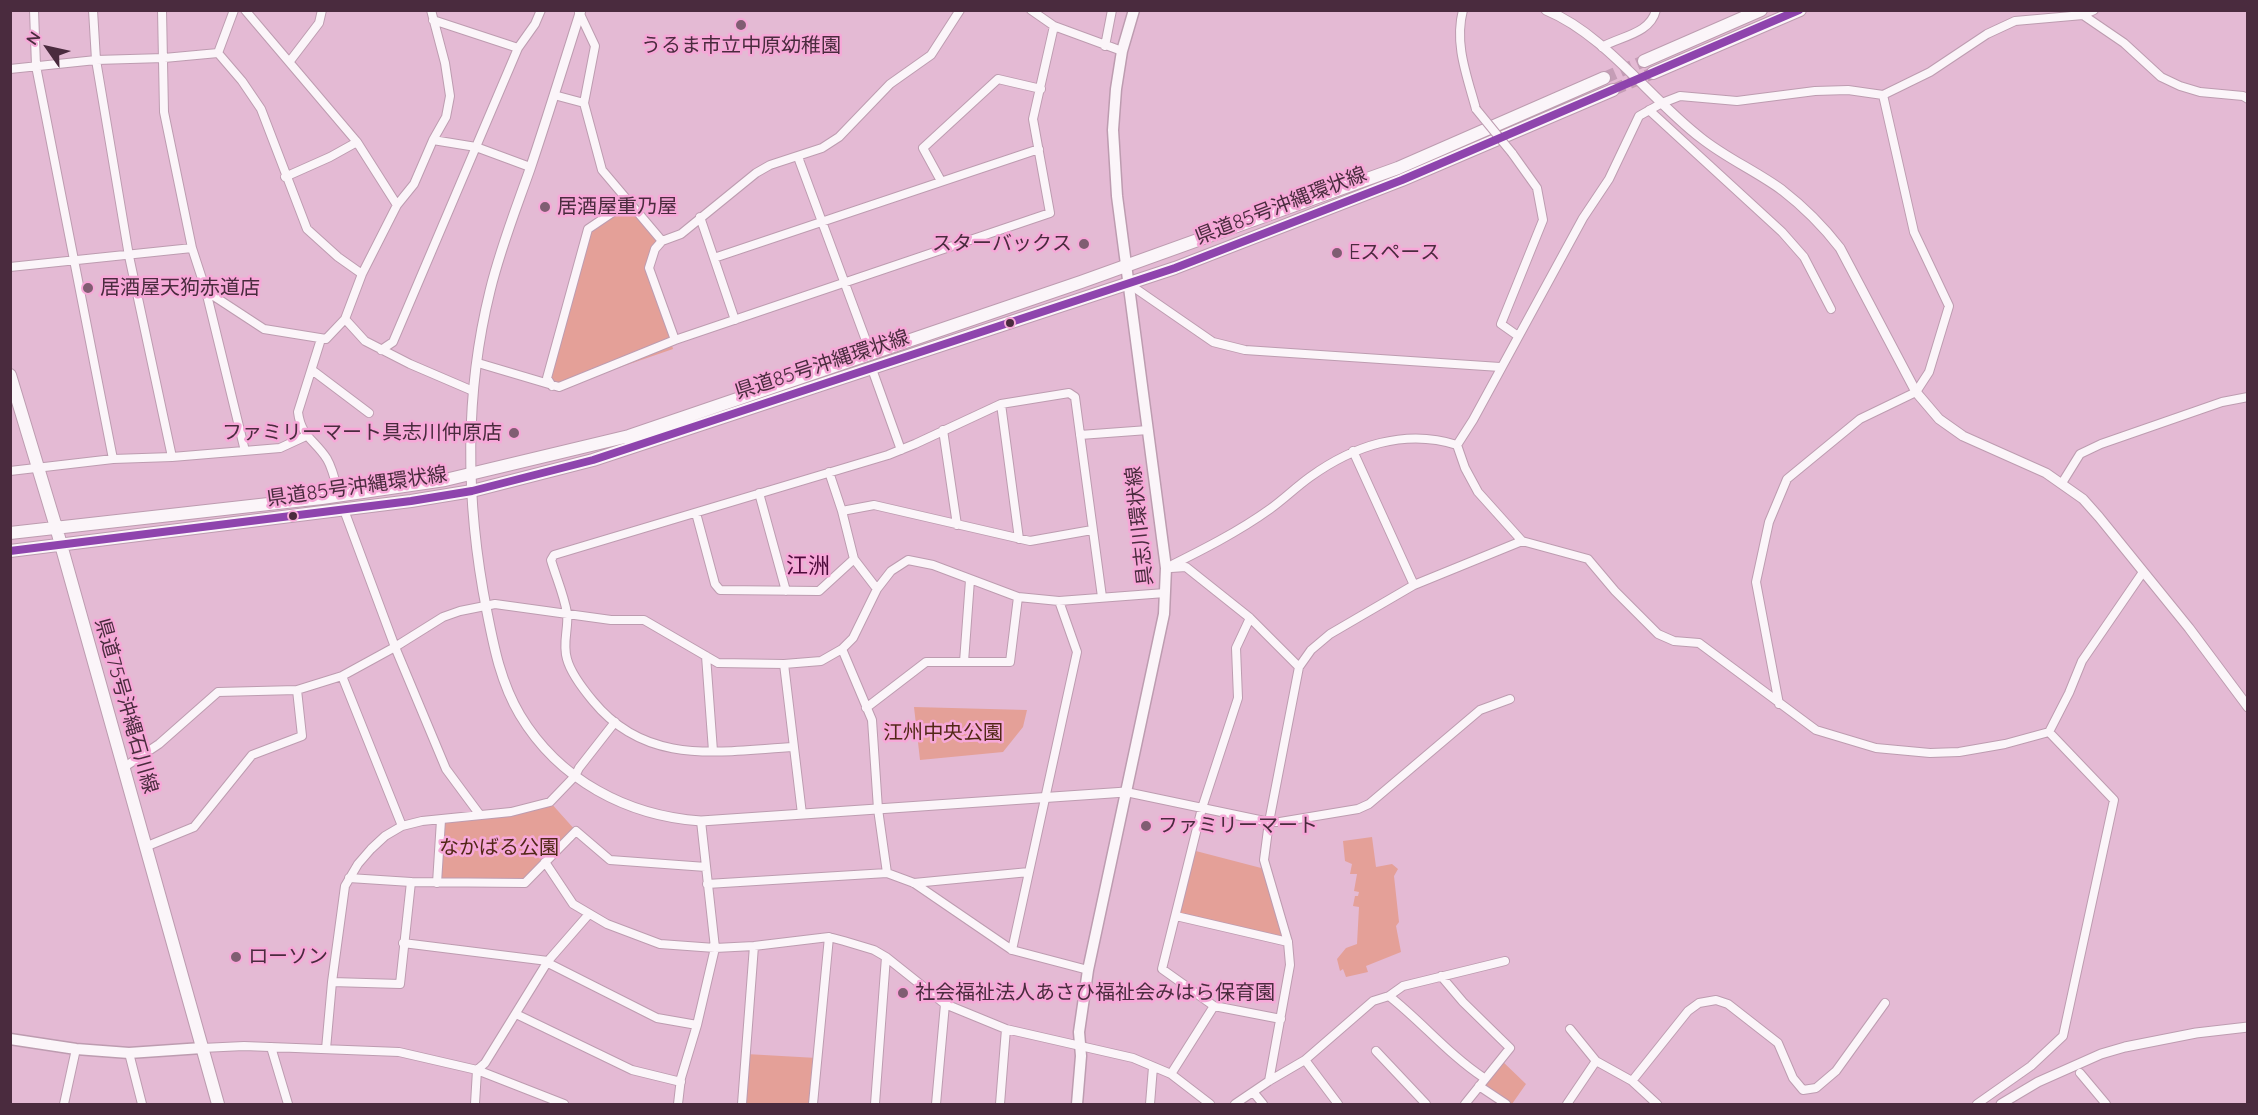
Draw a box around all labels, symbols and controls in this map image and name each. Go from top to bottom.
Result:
north arrow [18,18,78,78]
marker: うるま市立中原幼稚園 [734,18,748,32]
text: N [21,27,45,48]
place label: うるま市立中原幼稚園 [641,34,841,58]
street label: 県道85号沖縄環状線 [1192,162,1370,250]
place label: 居酒屋重乃屋 [557,195,677,219]
marker: 居酒屋重乃屋 [538,200,552,214]
place label: スターバックス [932,232,1072,256]
marker: スターバックス [1077,237,1091,251]
place label: Eスペース [1349,241,1440,265]
marker: Eスペース [1330,246,1344,260]
place label: 居酒屋天狗赤道店 [100,276,260,300]
marker: 居酒屋天狗赤道店 [81,281,95,295]
unlabelled marker [1004,317,1016,329]
street label: 県道85号沖縄環状線 [732,326,912,404]
place label: ファミリーマート具志川仲原店 [222,421,502,445]
marker: ファミリーマート具志川仲原店 [507,426,521,440]
street label: 県道85号沖縄環状線 [265,462,449,512]
street label: 具志川環状線 [1122,465,1158,587]
unlabelled marker [287,510,299,522]
district label: 江洲 [786,553,830,579]
street label: 県道75号沖縄石川線 [89,616,163,796]
park label: 江州中央公園 [883,721,1003,745]
place label: ファミリーマート [1158,814,1318,838]
marker: ファミリーマート [1139,819,1153,833]
park label: なかばる公園 [439,836,559,860]
place label: ローソン [248,945,328,969]
marker: ローソン [229,950,243,964]
place label: 社会福祉法人あさひ福祉会みはら保育園 [915,981,1275,1005]
marker: 社会福祉法人あさひ福祉会みはら保育園 [896,986,910,1000]

